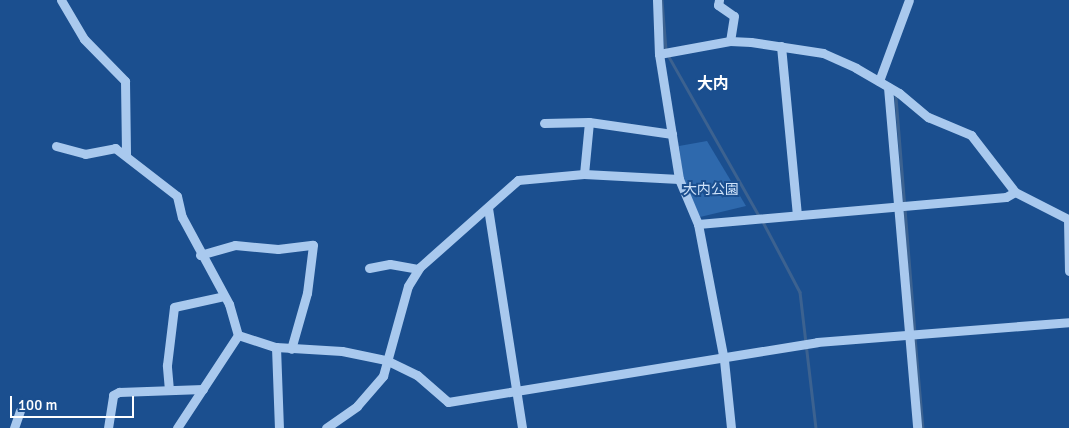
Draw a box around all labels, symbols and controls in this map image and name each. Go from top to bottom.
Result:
district label: 大内 [697,74,729,94]
park label: 大内公園 [683,182,739,198]
scale bar [12,386,136,418]
text: 100 m [18,396,58,414]

